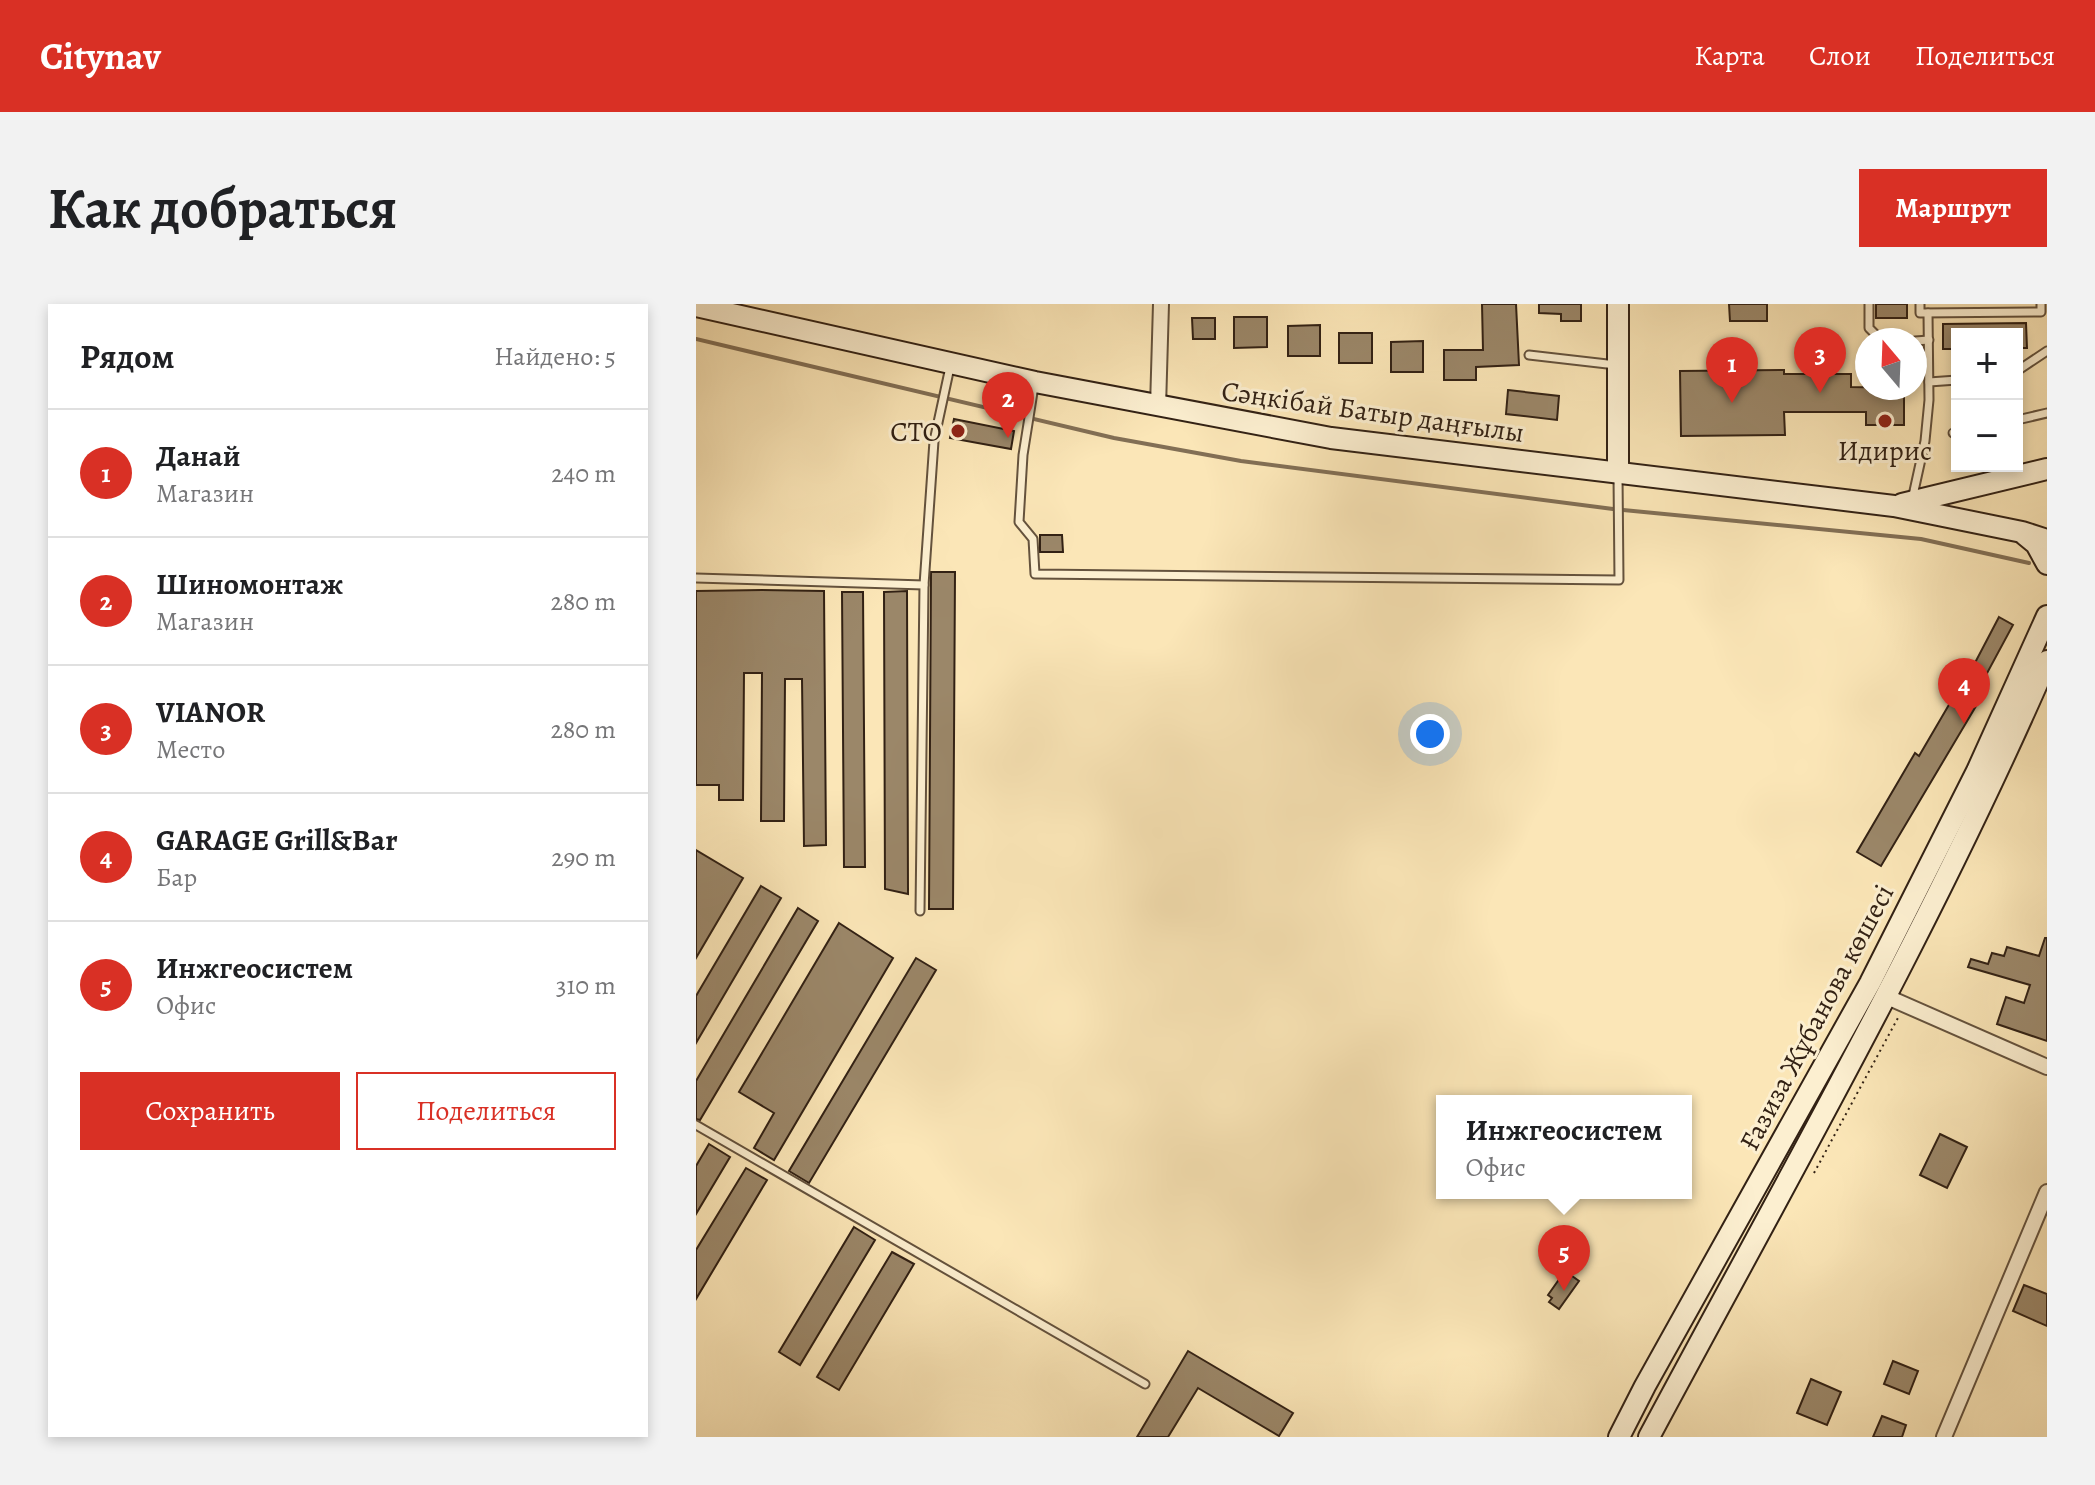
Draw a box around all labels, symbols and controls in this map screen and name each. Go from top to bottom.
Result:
text: Citynav [40,30,161,82]
text: Карта [1694,37,1765,75]
text: Слои [1809,37,1871,75]
text: Поделиться [1915,37,2055,75]
button: Маршрут [1859,169,2047,247]
text: Как добраться [48,170,397,246]
pin: 3 [1794,327,1846,393]
north arrow [1855,328,1927,400]
map controls [1951,328,2023,472]
button: + [1951,328,2023,400]
text: Рядом [80,333,174,380]
pin: 1 [1706,337,1758,403]
text: Найдено: 5 [494,339,616,374]
pin: 2 [982,372,1034,438]
street label: Сәңкібай Батыр даңғылы [1219,372,1527,452]
button: − [1951,400,2023,472]
marker: Идирис [1876,412,1894,430]
place label: СТО [890,413,942,451]
marker: СТО [949,422,967,440]
place label: Идирис [1838,432,1932,470]
text: Данай [156,436,241,476]
text: 1 [101,456,111,491]
text: 240 m [551,456,616,491]
text: Магазин [156,476,254,511]
text: Шиномонтаж [156,564,343,604]
text: 2 [100,584,112,619]
text: 280 m [550,584,616,619]
text: Магазин [156,604,254,639]
pin: 4 [1938,658,1990,724]
text: VIANOR [156,692,265,732]
text: 3 [100,712,112,747]
text: 280 m [550,712,616,747]
your location [1410,714,1450,754]
text: Место [156,732,225,767]
text: GARAGE Grill&Bar [156,820,397,860]
text: 4 [100,840,112,875]
text: 290 m [551,840,616,875]
text: Бар [156,860,197,895]
street label: Ғазиза Жұбанова көшесі [1731,878,1903,1157]
text: Инжгеосистем [156,948,353,988]
text: 5 [100,968,112,1003]
text: 310 m [556,968,616,1003]
text: Офис [156,988,216,1023]
button: Сохранить [80,1072,340,1150]
button: Поделиться [356,1072,616,1150]
popup [1436,1095,1692,1199]
text: Инжгеосистем [1466,1110,1663,1150]
text: Офис [1466,1150,1526,1185]
pin: 5 [1538,1225,1590,1291]

